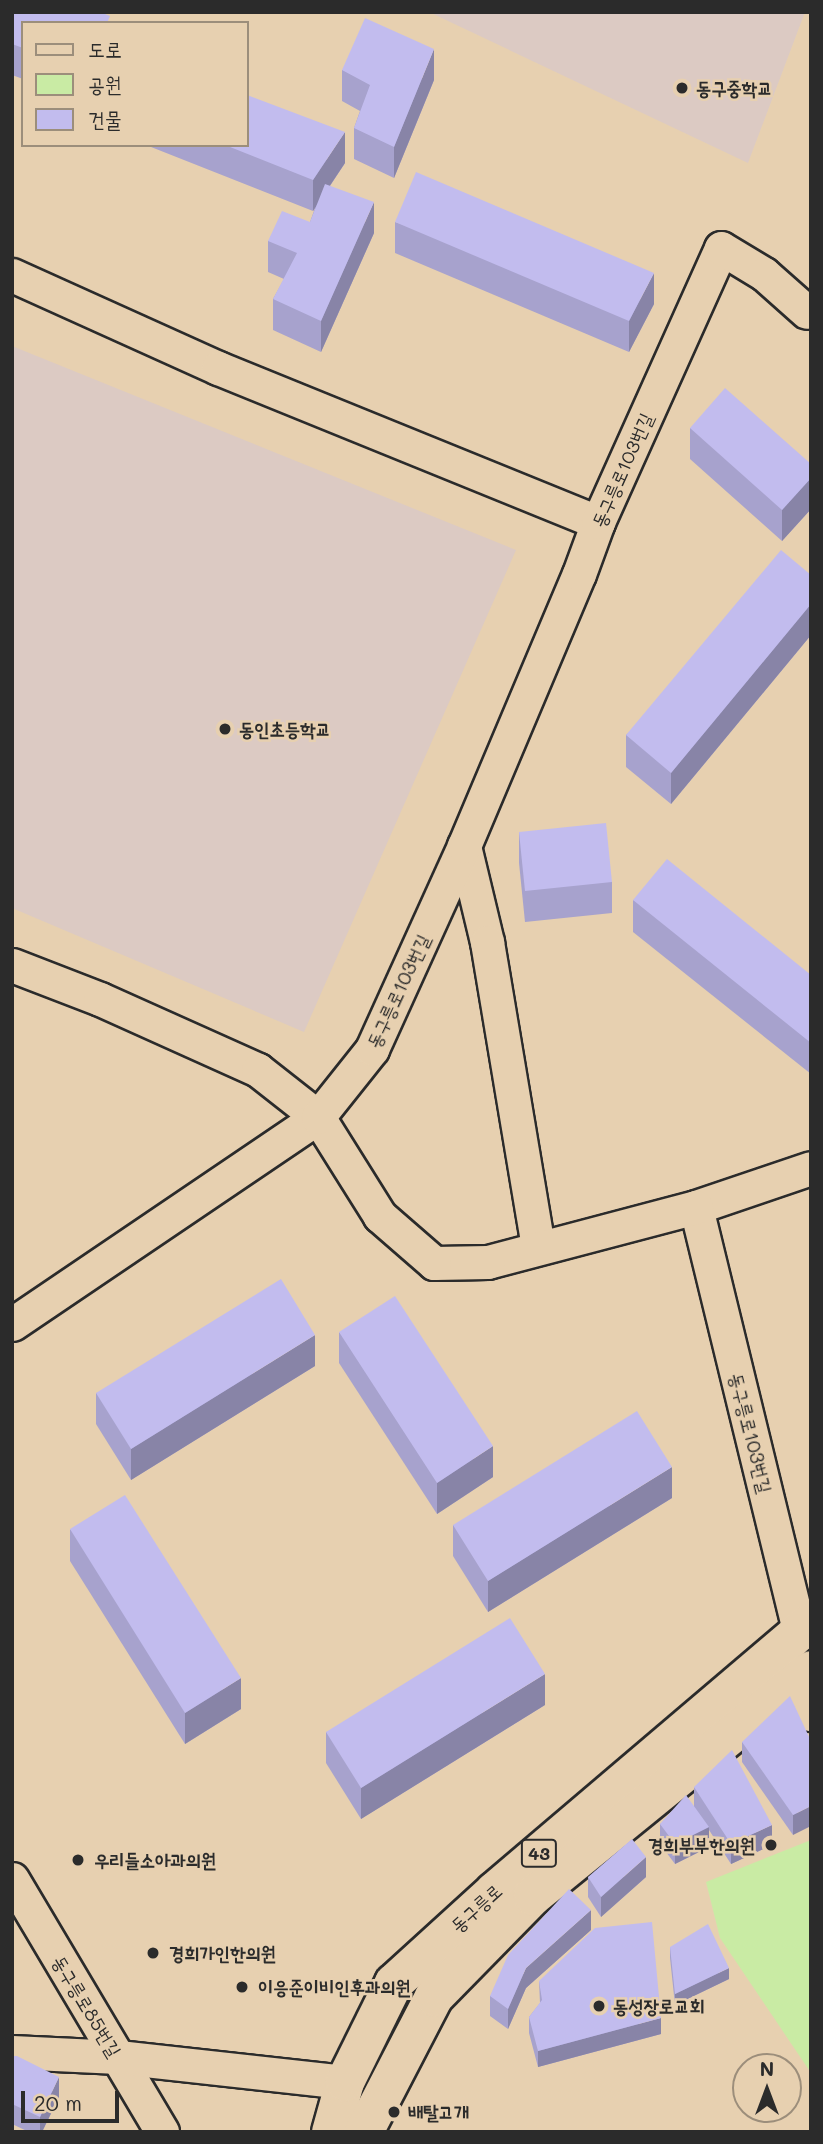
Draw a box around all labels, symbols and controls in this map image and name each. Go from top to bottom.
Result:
legend [21,21,248,147]
text: 도로 [88,35,122,62]
text: 공원 [88,70,122,97]
place label: 동구중학교 [696,77,772,99]
marker: 동구중학교 [674,80,690,96]
text: 건물 [88,105,122,132]
street label: 동구릉로103번길 [587,409,657,531]
place label: 동인초등학교 [239,718,331,740]
marker: 동인초등학교 [217,721,233,737]
street label: 동구릉로103번길 [362,930,434,1052]
street label: 동구릉로103번길 [725,1371,777,1495]
place label: 경희부부한의원 [648,1834,755,1856]
marker: 경희부부한의원 [761,1835,781,1855]
road number: 43 [520,1839,558,1868]
place label: 우리들소아과의원 [94,1849,216,1871]
marker: 우리들소아과의원 [68,1850,88,1870]
street label: 동구릉로 [446,1879,506,1937]
place label: 경희가인한의원 [169,1942,276,1964]
marker: 경희가인한의원 [143,1943,163,1963]
street label: 동구릉로85번길 [48,1951,126,2061]
place label: 이응준이비인후과의원 [258,1976,411,1998]
marker: 이응준이비인후과의원 [232,1977,252,1997]
place label: 동성장로교회 [613,1995,705,2017]
marker: 동성장로교회 [591,1998,607,2014]
north arrow [732,2053,802,2123]
text: N [760,2056,774,2081]
scale bar [24,2078,122,2122]
text: 20 m [34,2089,82,2116]
place label: 배탈고개 [408,2101,469,2123]
marker: 배탈고개 [386,2104,402,2120]

